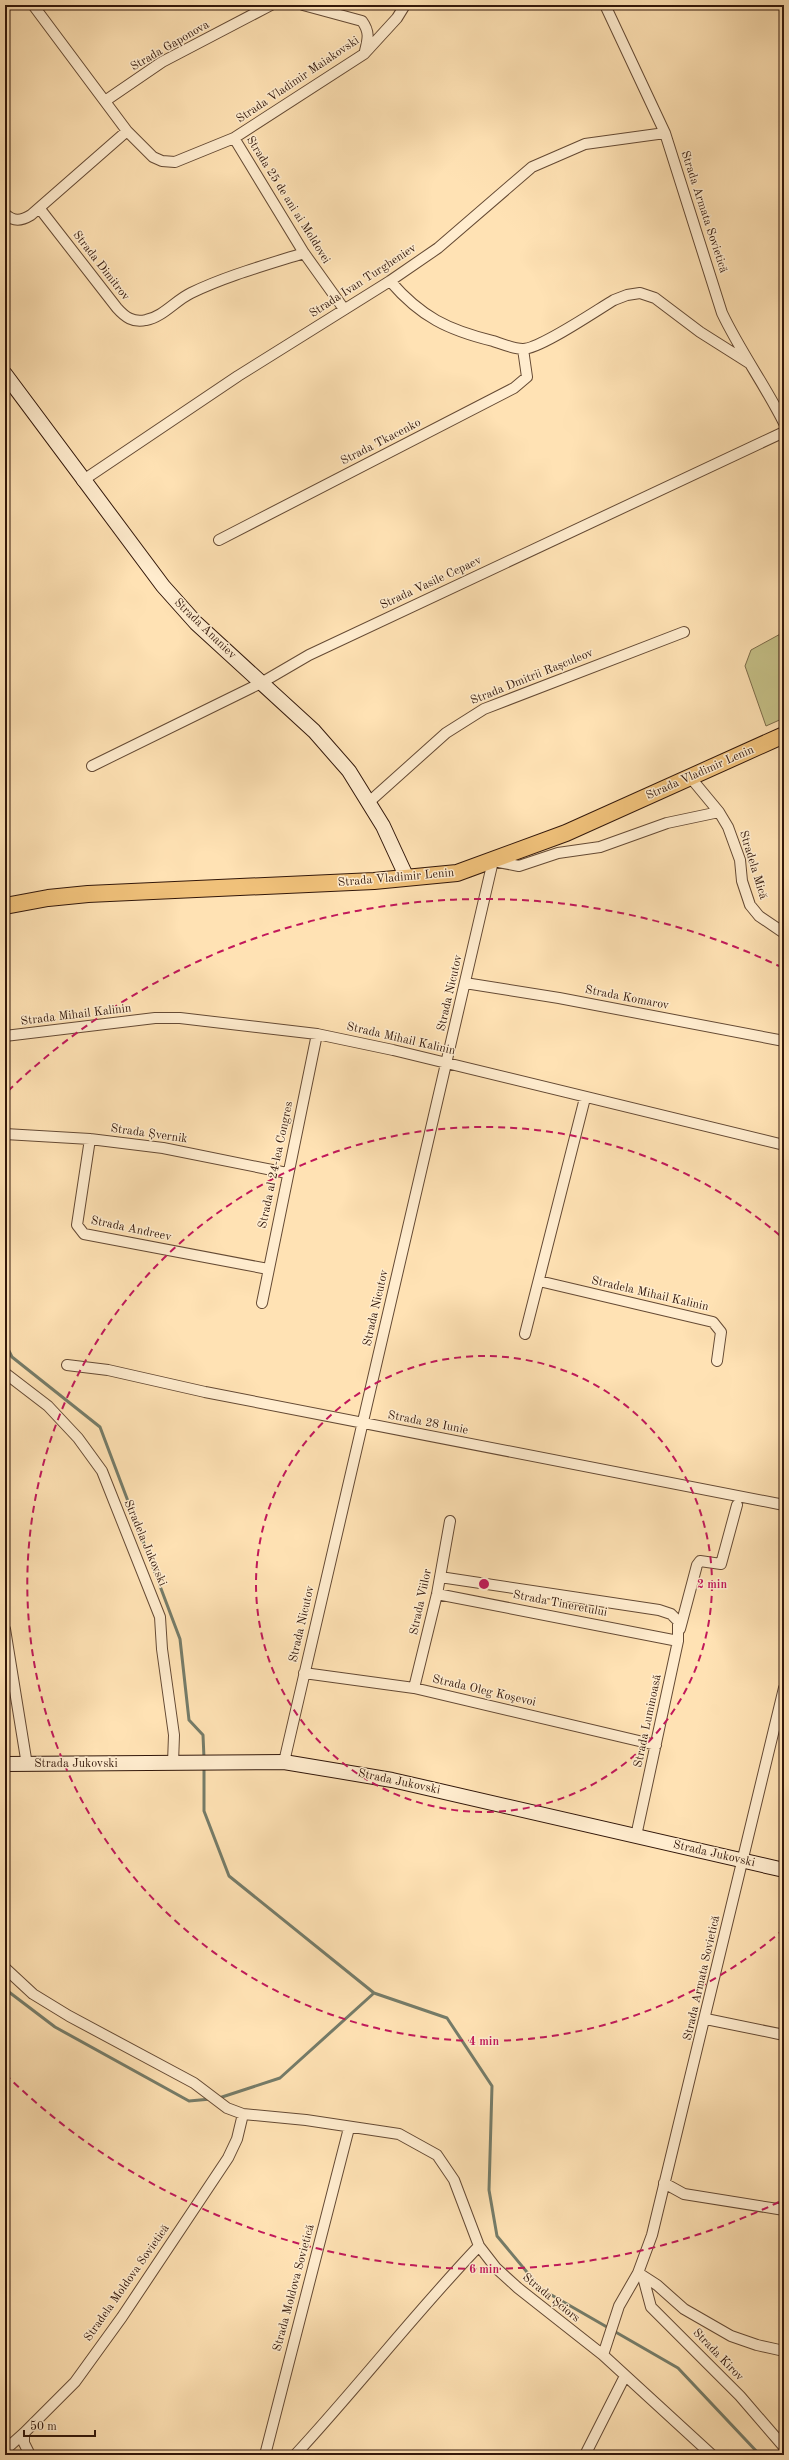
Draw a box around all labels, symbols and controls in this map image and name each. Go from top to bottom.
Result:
street label: Strada Gaponova [129,19,211,73]
street label: Strada Vladimir Maiakovski [235,35,361,125]
street label: Strada 25 de ani ai Moldovei [244,134,333,266]
street label: Strada Armata Sovietică [679,149,729,275]
street label: Strada Dimitrov [70,229,132,303]
street label: Strada Ivan Turgheniev [308,242,419,320]
street label: Strada Tkacenko [339,417,423,467]
street label: Strada Vasile Cepaev [378,554,484,612]
street label: Strada Ananiev [172,596,239,662]
street label: Strada Dmitrii Rașculeov [469,647,596,707]
street label: Strada Vladimir Lenin [644,744,756,802]
street label: Stradela Mică [737,829,769,901]
street label: Strada Vladimir Lenin [337,867,455,889]
street label: Strada Nicutov [435,953,465,1032]
street label: Strada Komarov [584,984,671,1012]
street label: Strada Mihail Kalinin [20,1002,132,1028]
street label: Strada Mihail Kalinin [345,1021,457,1057]
street label: Strada al 24-lea Congres [257,1100,295,1230]
street label: Strada Șvernik [110,1123,188,1145]
street label: Strada Andreev [90,1215,173,1244]
street label: Strada Nicutov [361,1268,391,1347]
street label: Stradela Mihail Kalinin [590,1275,710,1313]
street label: Strada 28 Iunie [387,1409,470,1437]
street label: Stradela Jukovski [121,1498,169,1588]
street label: Strada Viilor [408,1568,434,1636]
centre of rings [477,1577,491,1591]
text: 2 min [697,1579,727,1591]
street label: Strada Nicutov [287,1584,317,1663]
street label: Strada Tineretului [512,1589,608,1619]
street label: Strada Oleg Koşevoi [431,1673,537,1709]
street label: Strada Luminoasă [632,1673,664,1769]
street label: Strada Jukovski [34,1758,118,1770]
street label: Strada Jukovski [357,1767,441,1797]
street label: Strada Jukovski [672,1839,756,1869]
street label: Strada Armata Sovietică [682,1914,722,2042]
text: 4 min [469,2036,499,2048]
street label: Stradela Moldova Sovietică [82,2222,172,2344]
street label: Strada Moldova Sovietică [271,2223,317,2353]
text: 6 min [469,2264,499,2276]
street label: Strada Șciors [520,2271,582,2325]
street label: Strada Kirov [690,2327,746,2384]
scale bar [24,2412,95,2438]
text: 50 m [30,2420,57,2433]

